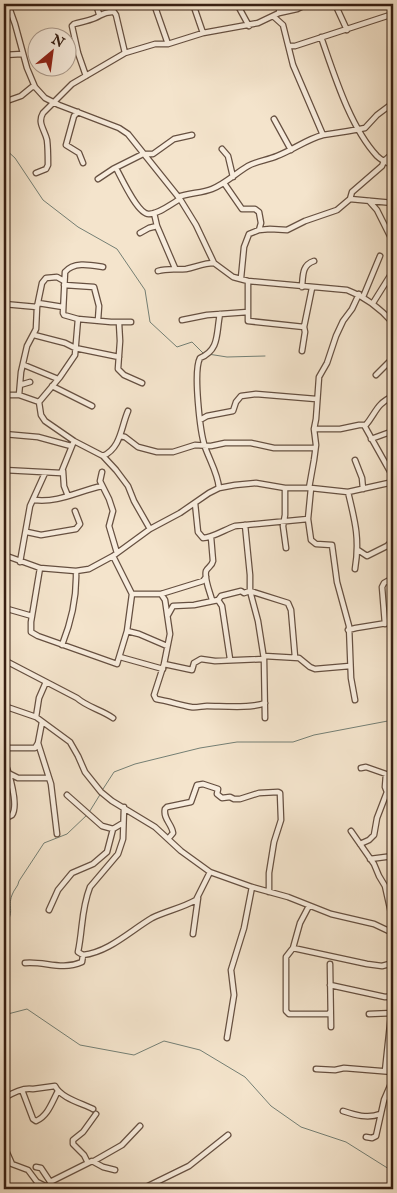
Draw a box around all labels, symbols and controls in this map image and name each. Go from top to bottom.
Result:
north arrow [28,28,78,78]
text: N [47,30,67,52]

